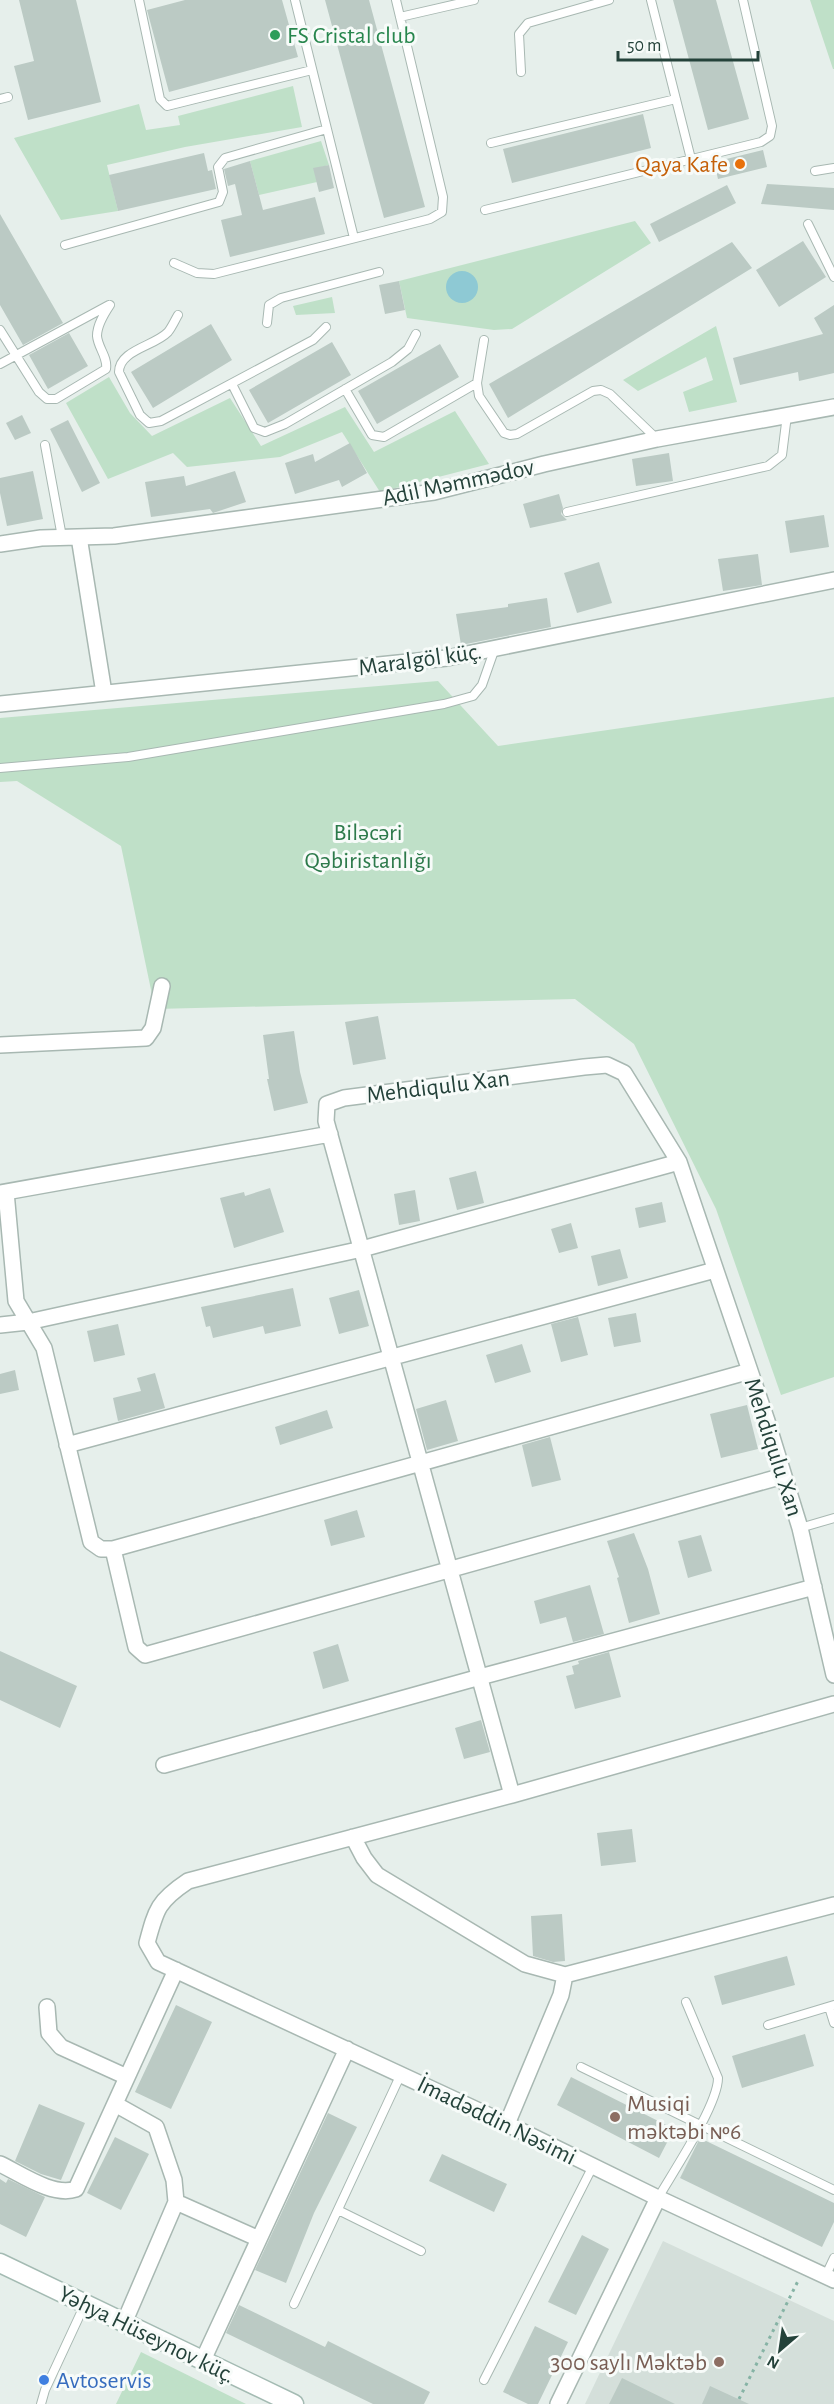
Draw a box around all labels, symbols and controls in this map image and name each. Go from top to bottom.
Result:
place label: FS Cristal club [287,24,416,48]
scale bar [618,24,758,62]
marker: FS Cristal club [268,28,282,42]
text: 50 m [627,37,661,55]
place label: Qaya Kafe [635,153,728,177]
marker: Qaya Kafe [733,157,747,171]
street label: Adil Məmmədov [380,455,536,511]
street label: Maralgöl küç. [357,639,483,681]
park label: Biləcəri Qəbiristanlığı [304,821,432,873]
street label: Mehdiqulu Xan [365,1066,511,1108]
street label: Mehdiqulu Xan [739,1375,807,1520]
street label: İmadəddin Nəsimi [413,2071,580,2170]
place label: Musiqi məktəbi №6 [627,2092,741,2144]
marker: Musiqi məktəbi №6 [608,2110,622,2124]
street label: Yəhya Hüseynov küç. [55,2282,238,2388]
north arrow [750,2320,810,2380]
place label: 300 saylı Məktəb [550,2351,707,2375]
text: N [764,2353,782,2372]
marker: 300 saylı Məktəb [712,2355,726,2369]
place label: Avtoservis [56,2369,152,2393]
marker: Avtoservis [37,2373,51,2387]

